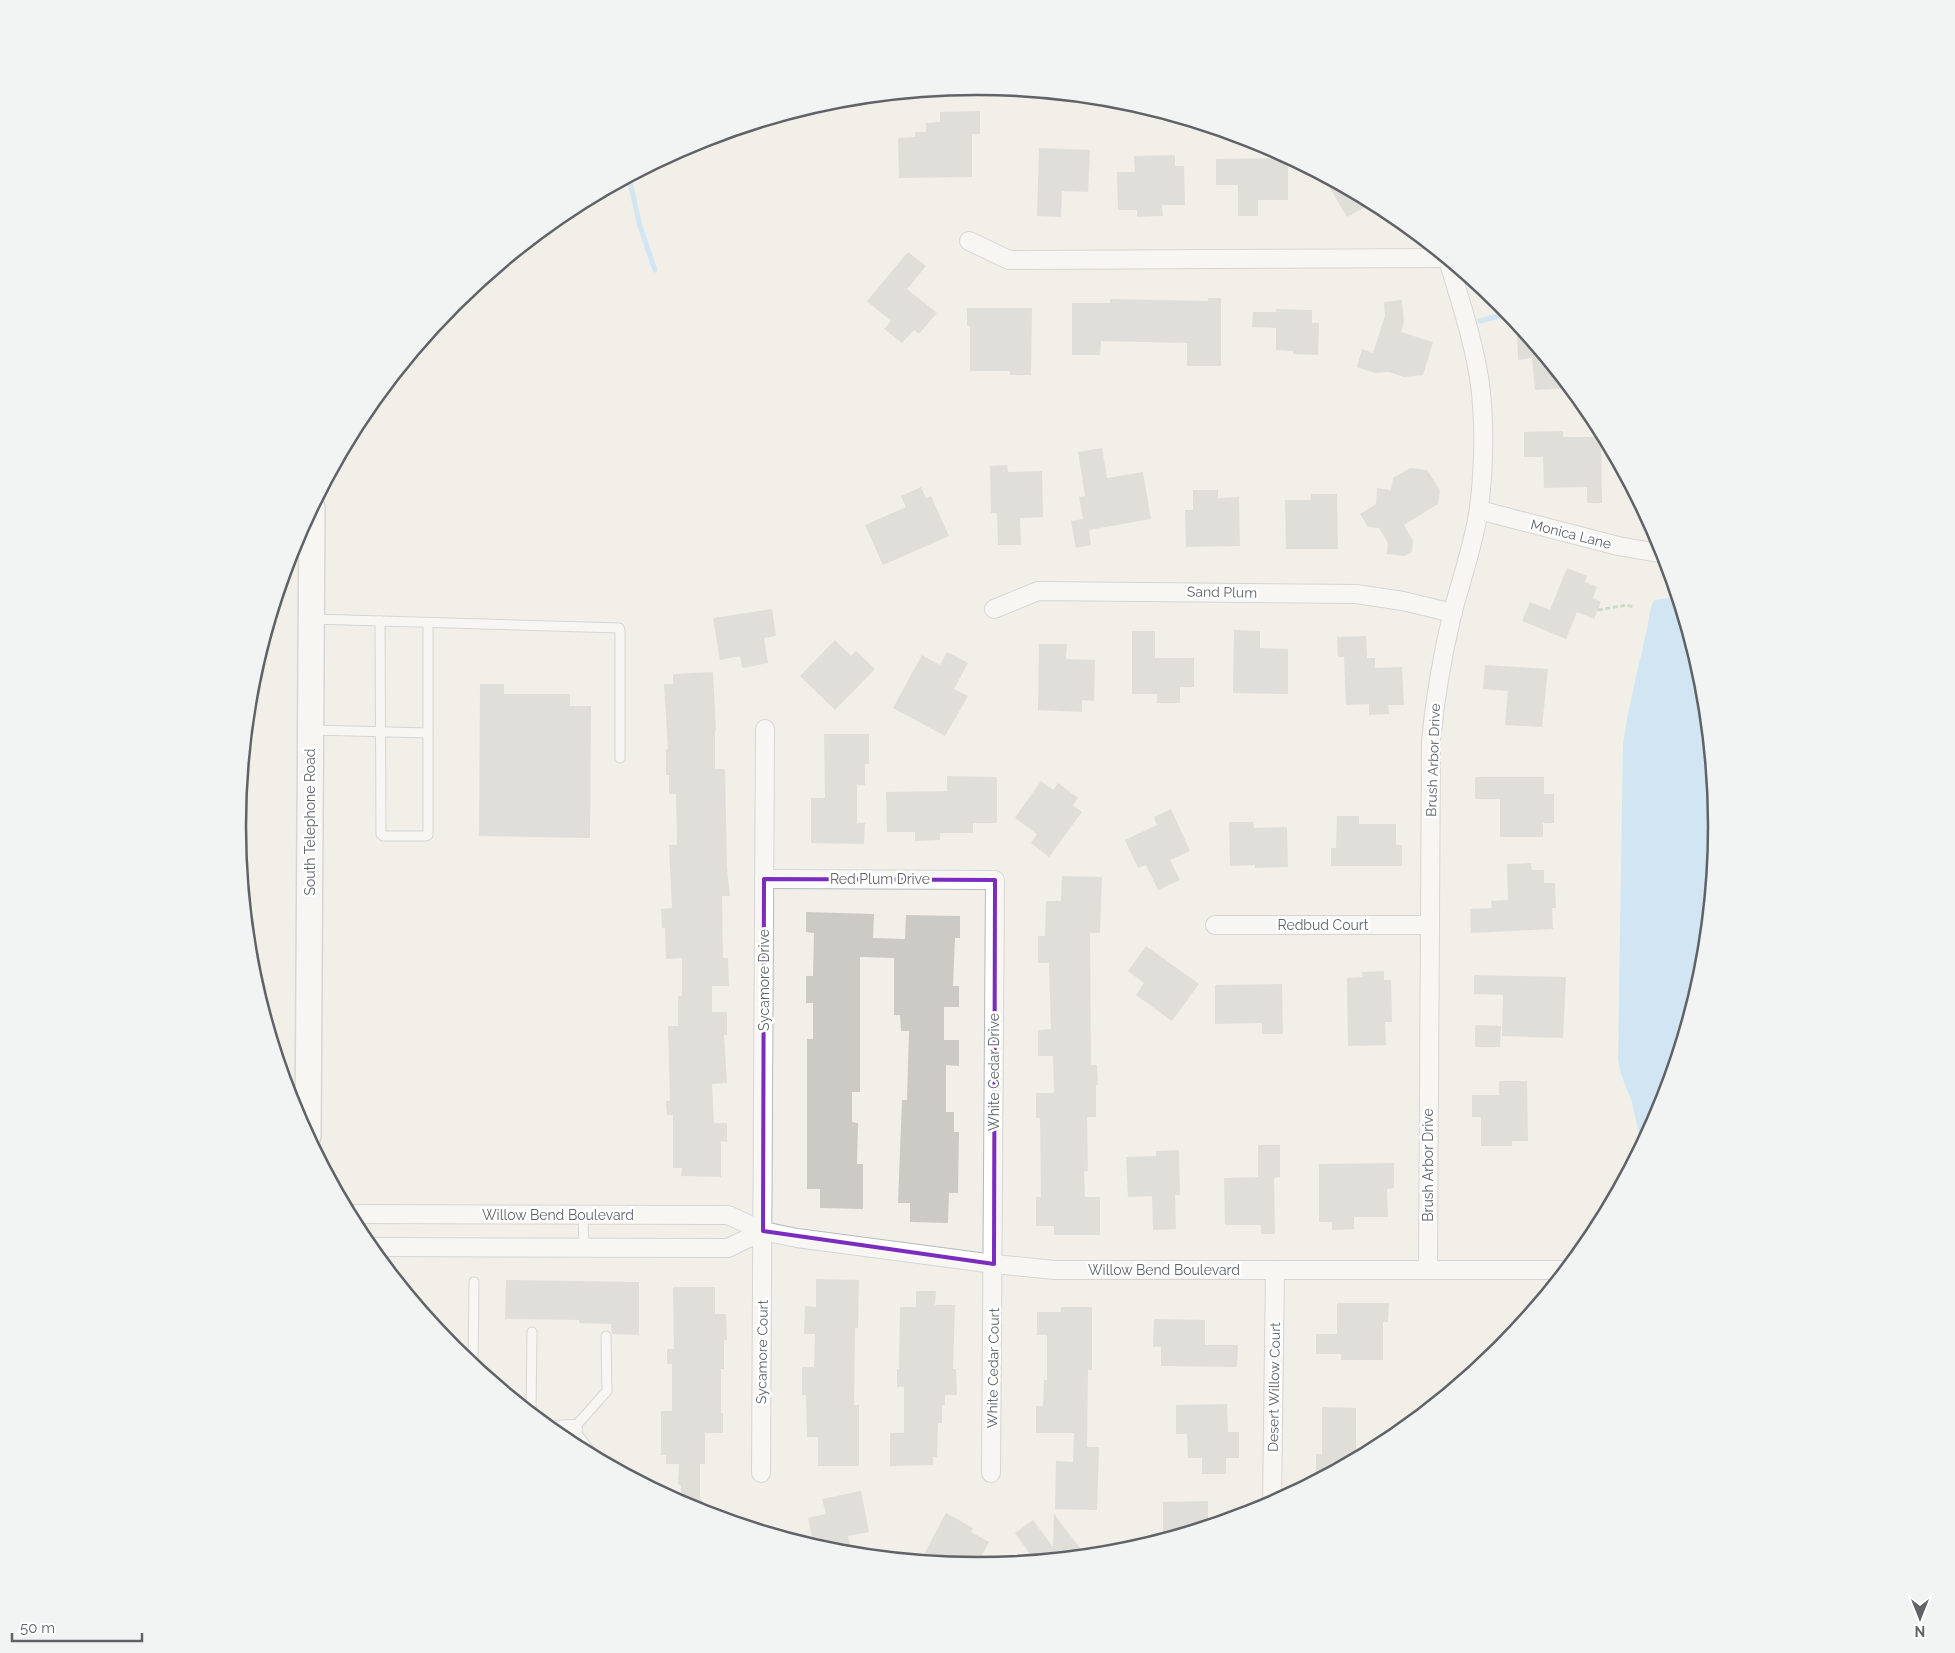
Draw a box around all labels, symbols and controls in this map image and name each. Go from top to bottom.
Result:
street label: Monica Lane [1529,516,1613,552]
street label: Sand Plum [1187,583,1257,601]
street label: Brush Arbor Drive [1423,703,1443,817]
street label: South Telephone Road [302,748,318,896]
street label: Red Plum Drive [830,871,930,887]
street label: Redbud Court [1278,917,1369,933]
street label: Sycamore Drive [756,929,772,1031]
street label: White Cedar Drive [986,1013,1002,1131]
street label: Brush Arbor Drive [1420,1108,1436,1222]
street label: Willow Bend Boulevard [482,1207,634,1223]
street label: Willow Bend Boulevard [1088,1262,1240,1278]
street label: Sycamore Court [753,1299,771,1404]
street label: White Cedar Court [984,1307,1002,1428]
street label: Desert Willow Court [1265,1322,1283,1452]
north arrow [1895,1593,1945,1643]
scale bar [12,1610,142,1642]
text: 50 m [20,1619,55,1637]
text: N [1915,1623,1925,1639]

